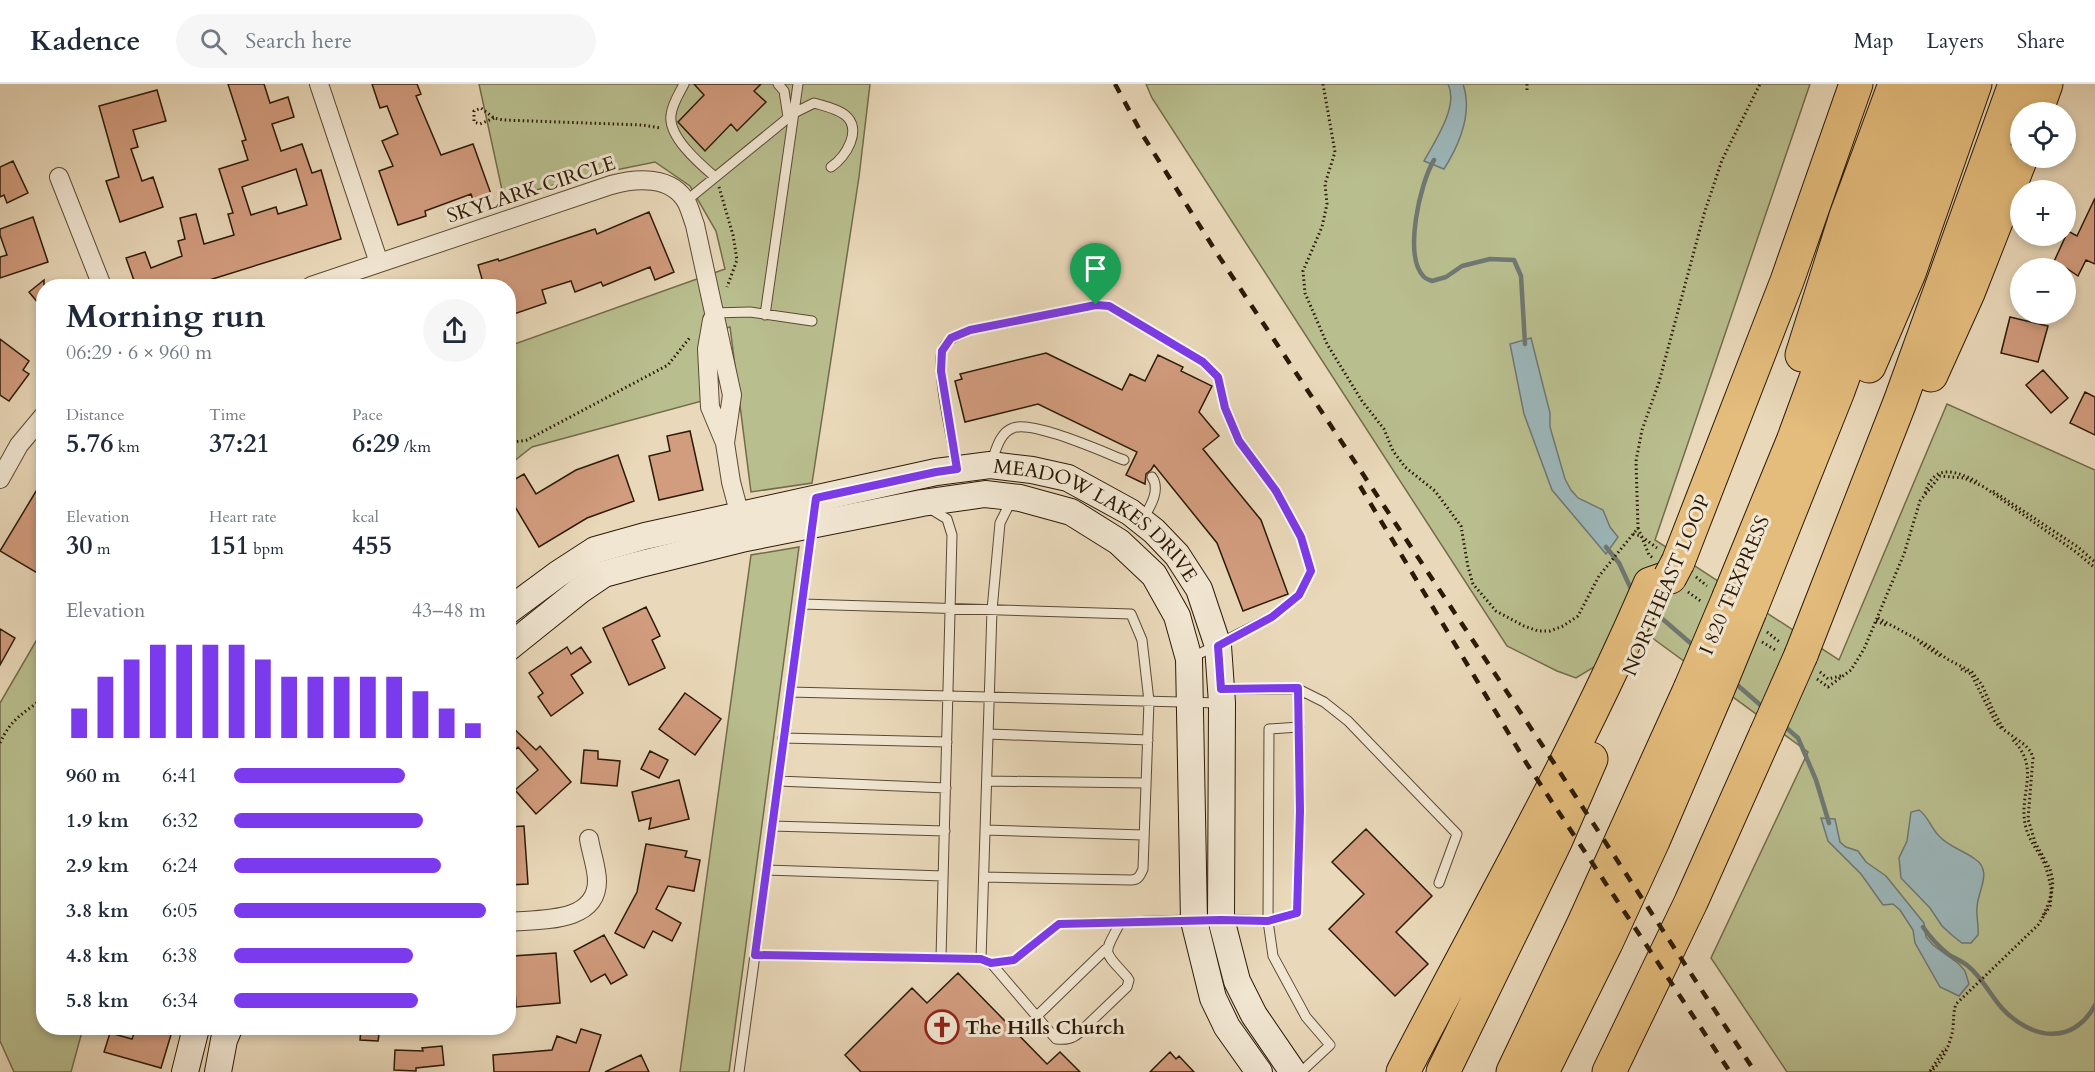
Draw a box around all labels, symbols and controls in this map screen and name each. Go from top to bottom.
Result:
search box [176,14,596,68]
text: Kadence [30,22,140,60]
icon: search [197,25,230,58]
text: Search here [245,26,352,56]
text: Map [1854,27,1894,56]
text: Layers [1927,27,1984,56]
text: Share [2017,27,2065,56]
map controls [2010,102,2076,324]
button: locate [2010,102,2076,168]
street label: SKYLARK CIRCLE [443,149,619,230]
button: + [2010,180,2076,246]
pin [1070,243,1121,305]
icon: arrive [1079,252,1112,285]
button: − [2010,258,2076,324]
text: Morning run [66,294,266,339]
button: share [423,299,486,362]
text: 06:29 · 6 × 960 m [66,339,212,366]
text: Distance [66,404,124,426]
text: Time [209,404,246,426]
text: Pace [352,404,383,426]
text: 5.76 [66,426,114,461]
text: 37:21 [209,426,270,461]
text: 6:29 [352,426,400,461]
text: km [114,436,140,458]
text: /km [400,436,431,458]
street label: MEADOW LAKES DRIVE [992,453,1204,587]
street label: NORTHEAST LOOP [1616,490,1717,680]
text: Elevation [66,506,130,528]
text: Heart rate [209,506,277,528]
text: kcal [352,506,379,528]
street label: I 820 TEXPRESS [1693,511,1776,659]
text: 30 [66,528,93,563]
text: 151 [209,528,249,563]
text: 455 [352,528,392,563]
text: m [93,538,110,560]
text: bpm [249,538,284,560]
text: Elevation [66,597,145,624]
text: 43–48 m [412,597,486,624]
text: 960 m [66,762,121,789]
text: 6:41 [162,762,198,789]
text: 1.9 km [66,807,129,834]
text: 6:32 [162,807,198,834]
text: 2.9 km [66,852,129,879]
text: 6:24 [162,852,198,879]
text: 3.8 km [66,897,129,924]
text: 6:05 [162,897,198,924]
text: 4.8 km [66,942,129,969]
text: 6:38 [162,942,198,969]
text: 5.8 km [66,987,129,1014]
text: 6:34 [162,987,198,1014]
church icon: The Hills Church [924,1009,960,1045]
place label: The Hills Church [965,1014,1125,1041]

